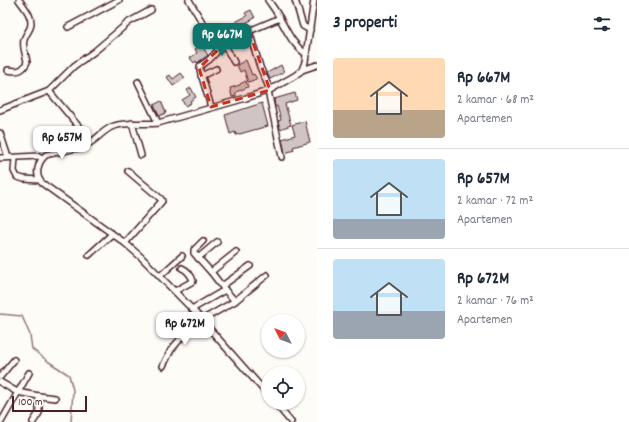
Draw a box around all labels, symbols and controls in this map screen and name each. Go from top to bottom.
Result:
text: 3 properti [333,12,397,36]
icon: filters [591,13,613,35]
pin: Rp 667M [185,23,259,57]
text: Rp 667M [202,26,242,45]
text: Rp 667M [457,67,510,91]
icon: home [365,74,413,122]
text: 2 kamar · 68 m² [457,91,534,110]
text: Apartemen [457,110,512,129]
pin: Rp 657M [25,126,99,160]
text: Rp 657M [42,129,82,148]
text: Rp 657M [457,168,510,192]
icon: home [365,175,413,223]
text: 2 kamar · 72 m² [457,192,533,211]
text: Apartemen [457,211,512,230]
text: Rp 672M [457,268,509,292]
icon: home [365,275,413,323]
text: 2 kamar · 76 m² [457,292,534,311]
text: Apartemen [457,311,512,330]
pin: Rp 672M [148,312,222,346]
north arrow [261,314,305,358]
map controls [261,314,305,410]
text: Rp 672M [165,315,205,334]
button: locate [261,366,305,410]
scale bar [12,394,87,413]
text: 100 m [18,395,42,411]

